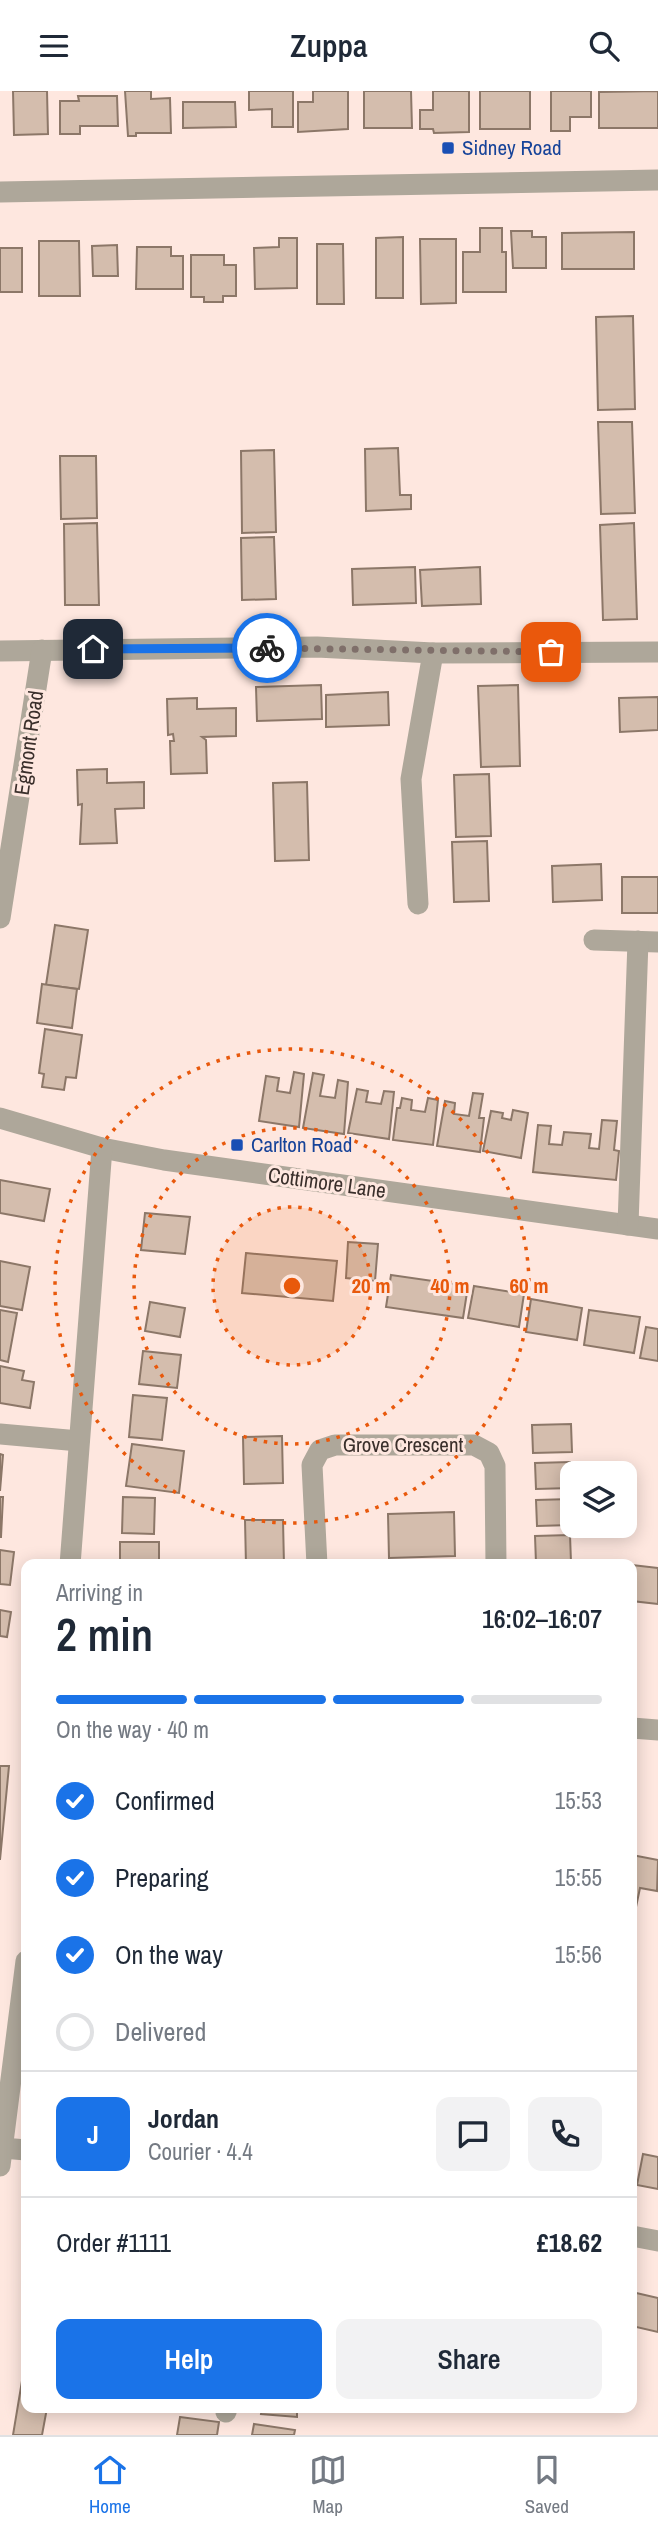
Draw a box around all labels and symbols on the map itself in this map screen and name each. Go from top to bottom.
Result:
place label: Sidney Road [462,133,562,162]
marker: Sidney Road [440,140,456,156]
courier [232,613,302,683]
pin [63,619,123,679]
pin [521,622,581,682]
street label: Egmont Road [7,689,50,797]
place label: Carlton Road [251,1130,352,1159]
marker: Carlton Road [229,1137,245,1153]
street label: Cottimore Lane [266,1160,388,1205]
text: 20 m [351,1271,391,1300]
text: 40 m [430,1271,470,1300]
text: 60 m [509,1271,549,1300]
centre of rings [280,1274,304,1298]
street label: Grove Crescent [343,1430,463,1459]

